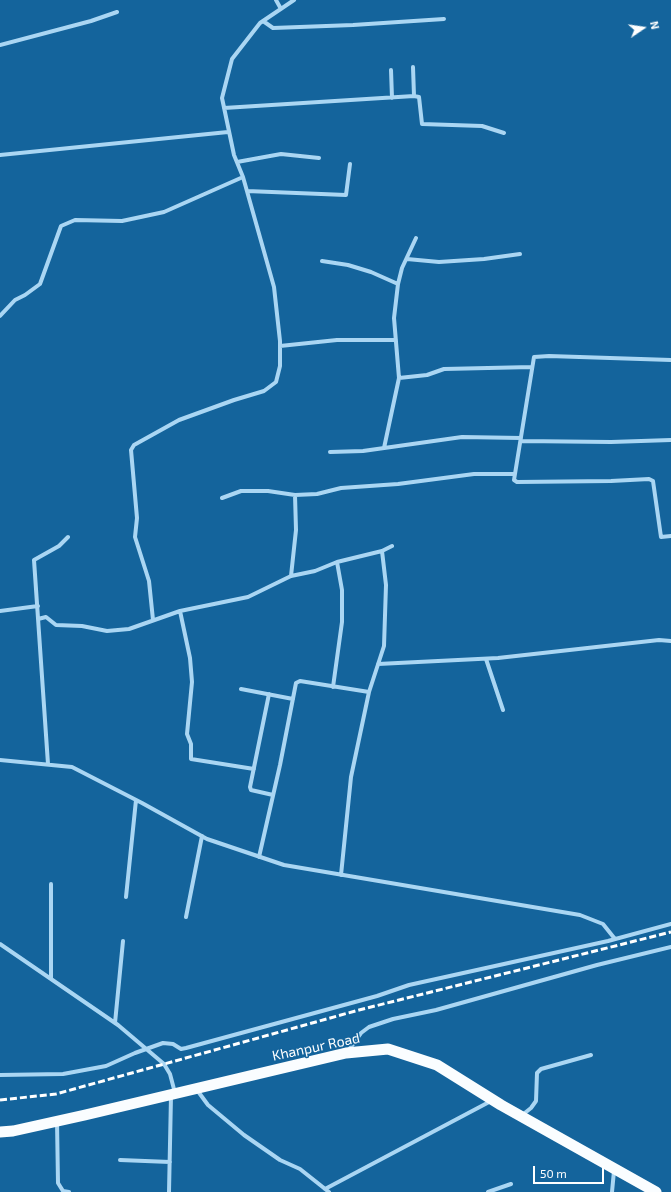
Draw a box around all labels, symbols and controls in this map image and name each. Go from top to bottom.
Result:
north arrow [623,8,663,48]
text: N [648,20,662,31]
street label: Khanpur Road [271,1029,361,1065]
scale bar [535,1158,606,1184]
text: 50 m [540,1166,567,1180]

